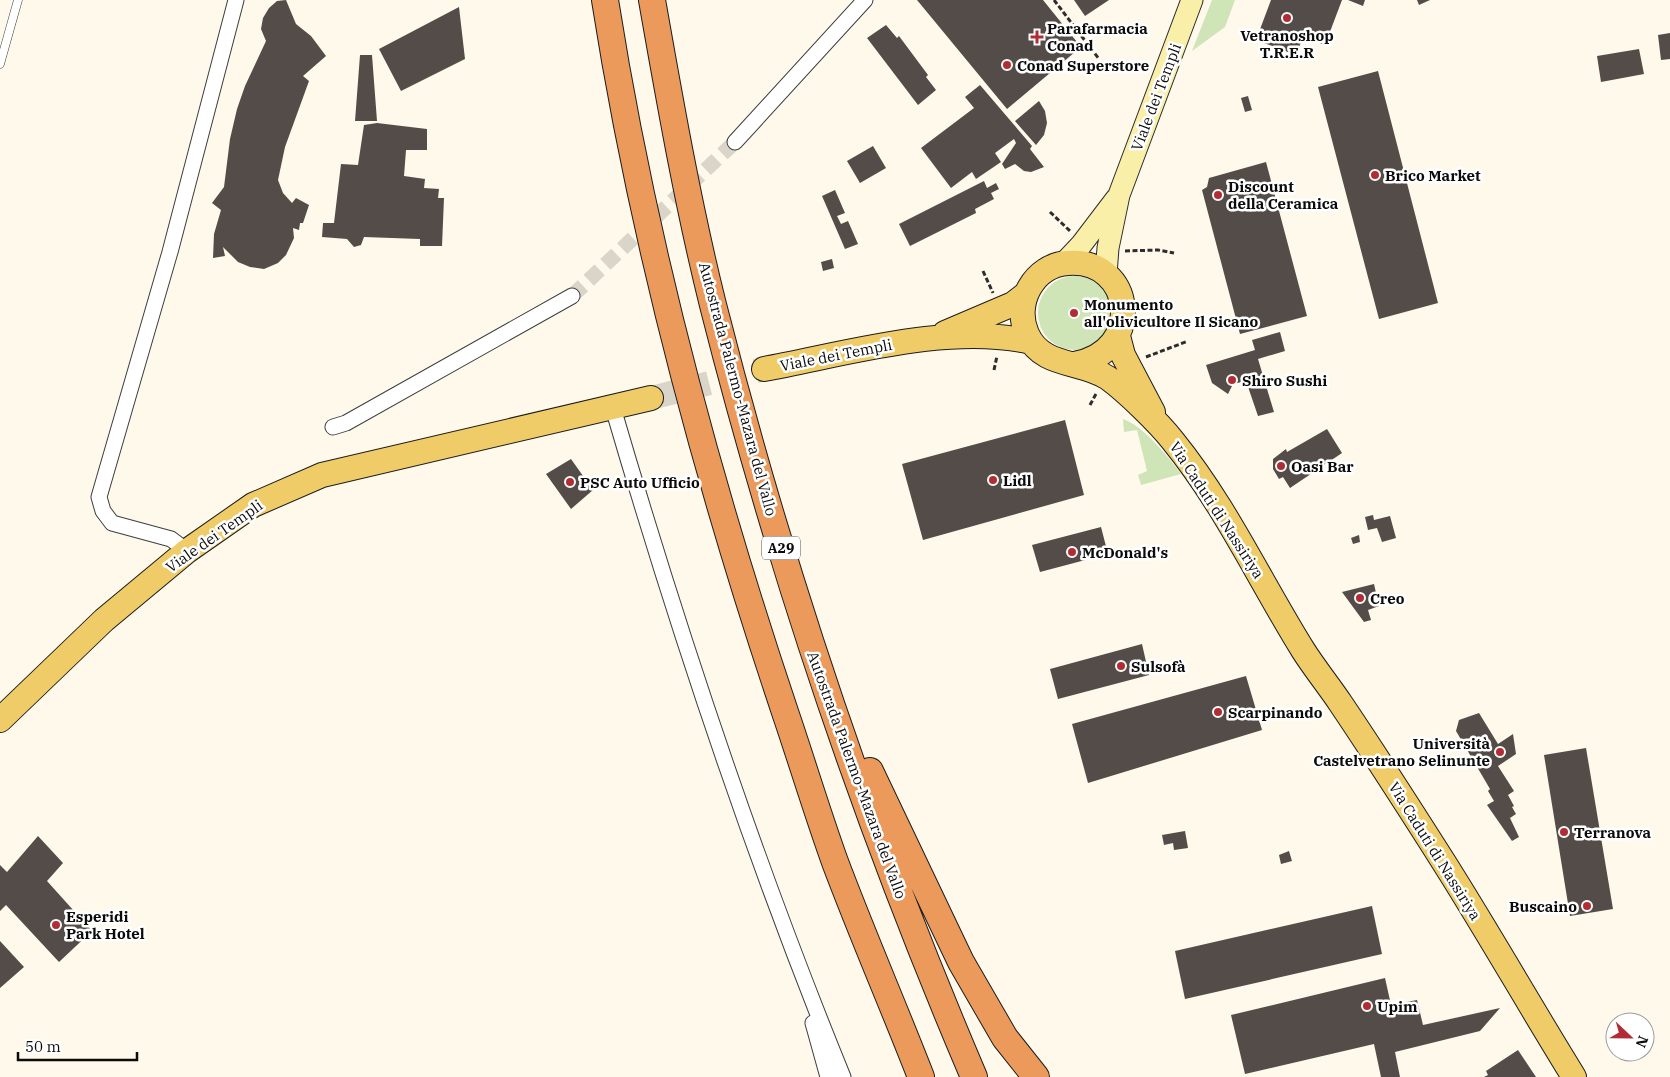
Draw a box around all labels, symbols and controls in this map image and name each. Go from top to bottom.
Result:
marker: Vetranoshop T.R.E.R [1281,12,1293,24]
place label: Parafarmacia Conad [1047,19,1148,55]
place label: Vetranoshop T.R.E.R [1240,26,1334,62]
marker: Parafarmacia Conad [1031,31,1043,43]
street label: Viale dei Templi [1127,40,1185,154]
place label: Conad Superstore [1017,56,1149,75]
marker: Conad Superstore [1001,59,1013,71]
place label: Brico Market [1385,166,1481,185]
marker: Brico Market [1369,169,1381,181]
place label: Discount della Ceramica [1228,177,1339,213]
marker: Discount della Ceramica [1212,189,1224,201]
street label: Autostrada Palermo-Mazara del Vallo [695,260,781,518]
place label: Monumento all'olivicultore Il Sicano [1084,295,1259,331]
marker: Monumento all'olivicultore Il Sicano [1068,307,1080,319]
street label: Viale dei Templi [778,335,894,375]
place label: Shiro Sushi [1242,371,1327,390]
marker: Shiro Sushi [1226,374,1238,386]
street label: Via Caduti di Nassiriya [1166,438,1268,582]
place label: Oasi Bar [1291,457,1354,476]
marker: Oasi Bar [1275,460,1287,472]
place label: Lidl [1003,471,1032,490]
place label: PSC Auto Ufficio [580,473,700,492]
marker: Lidl [987,474,999,486]
marker: PSC Auto Ufficio [564,476,576,488]
street label: Viale dei Templi [162,495,266,576]
road number: A29 [762,536,800,560]
place label: McDonald's [1082,543,1168,562]
marker: McDonald's [1066,546,1078,558]
place label: Creo [1370,589,1405,608]
marker: Creo [1354,592,1366,604]
street label: Autostrada Palermo-Mazara del Vallo [803,649,911,901]
place label: Sulsofà [1131,657,1186,676]
marker: Sulsofà [1115,660,1127,672]
place label: Scarpinando [1228,703,1323,722]
marker: Scarpinando [1212,706,1224,718]
place label: Università Castelvetrano Selinunte [1313,734,1490,770]
marker: Università Castelvetrano Selinunte [1494,746,1506,758]
street label: Via Caduti di Nassiriya [1385,778,1485,924]
place label: Terranova [1574,823,1651,842]
marker: Terranova [1558,826,1570,838]
place label: Buscaino [1509,897,1577,916]
marker: Buscaino [1581,900,1593,912]
place label: Esperidi Park Hotel [66,907,145,943]
marker: Esperidi Park Hotel [50,919,62,931]
place label: Upim [1377,997,1418,1016]
marker: Upim [1361,1000,1373,1012]
north arrow [1605,1012,1655,1062]
scale bar [18,1030,136,1062]
text: N [1632,1033,1652,1050]
text: 50 m [25,1037,61,1056]

